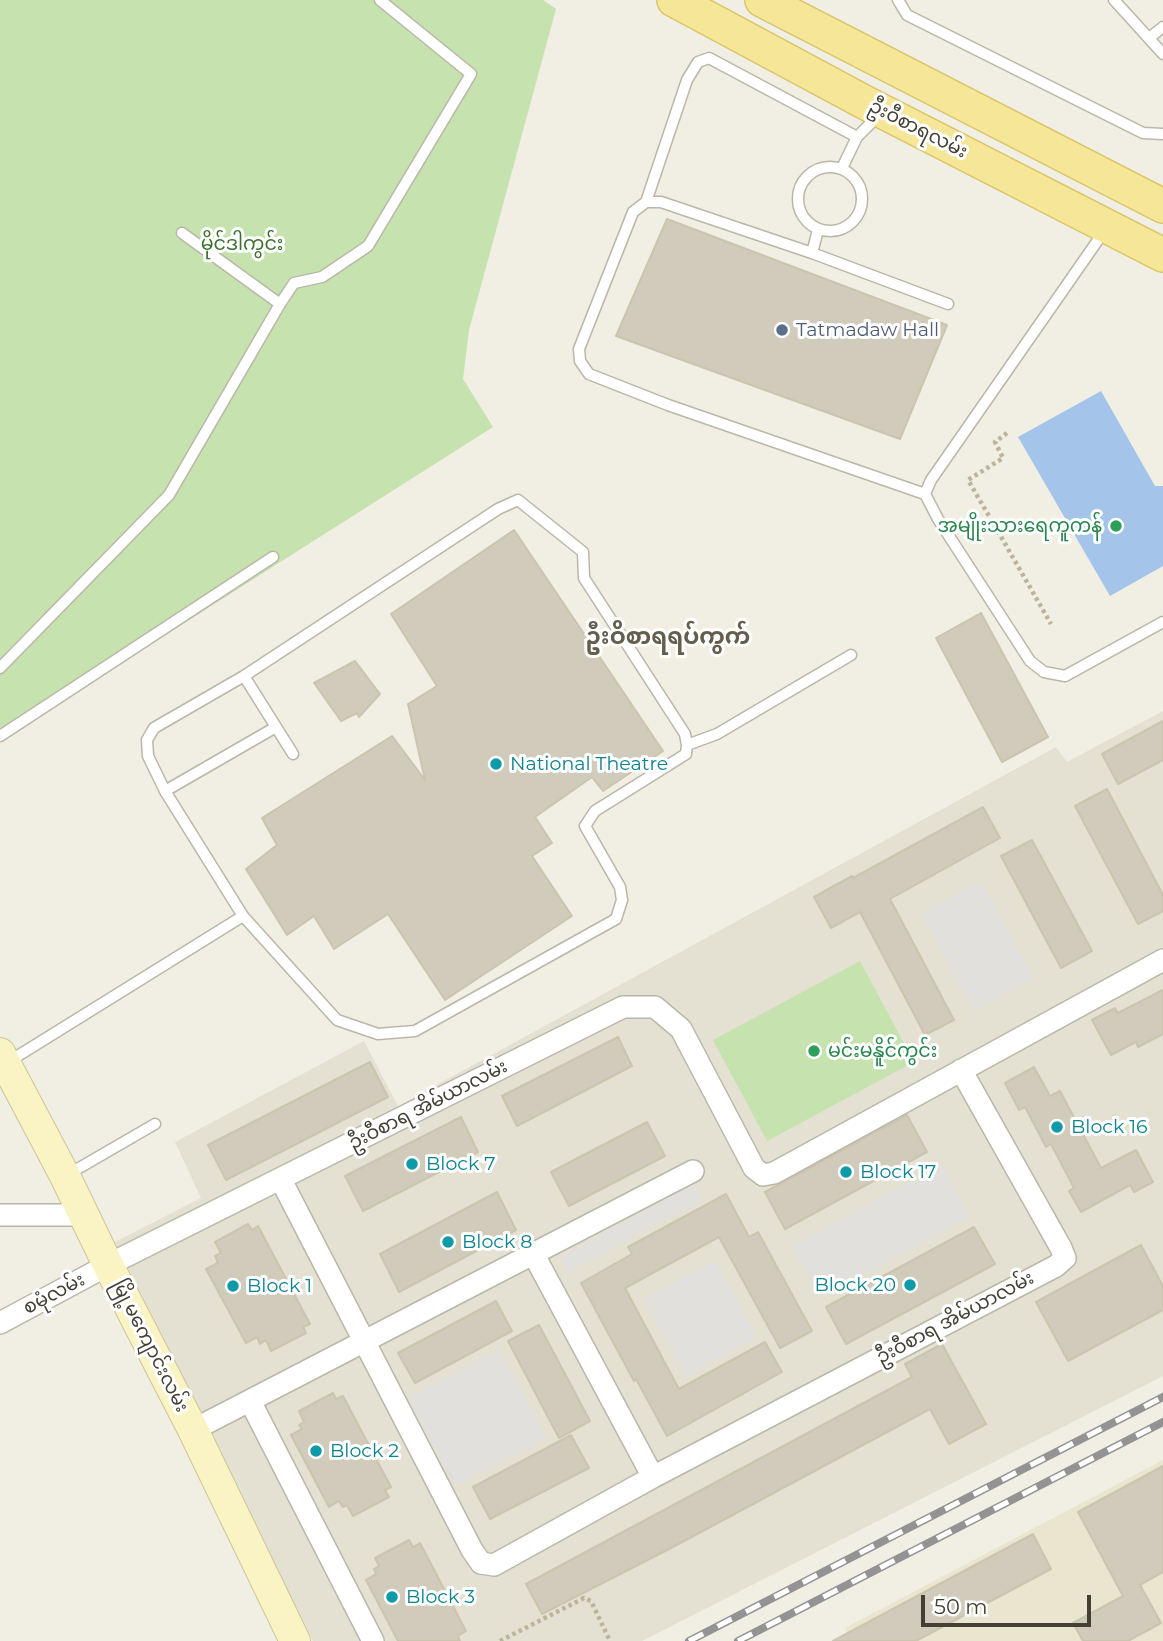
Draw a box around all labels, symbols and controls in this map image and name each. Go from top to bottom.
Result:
street label: ဦးဝီစာရလမ်း [865,94,971,164]
park label: မိုင်ဒါကွင်း [201,233,283,255]
place label: Tatmadaw Hall [796,319,939,341]
marker: Tatmadaw Hall [774,322,790,338]
place label: အမျိုးသားရေကူကန် [937,515,1102,537]
marker: အမျိုးသားရေကူကန် [1108,518,1124,534]
district label: ဦးဝိစာရရပ်ကွက် [586,623,750,651]
place label: National Theatre [510,753,668,775]
marker: National Theatre [488,756,504,772]
place label: မင်းမနိူင်ကွင်း [828,1040,937,1062]
marker: မင်းမနိူင်ကွင်း [806,1043,822,1059]
street label: ဦးဝီစာရ အိမ်ယာလမ်း [345,1055,511,1155]
place label: Block 16 [1071,1116,1148,1138]
marker: Block 16 [1049,1119,1065,1135]
place label: Block 7 [426,1153,495,1175]
marker: Block 7 [404,1156,420,1172]
place label: Block 17 [860,1161,936,1183]
marker: Block 17 [838,1164,854,1180]
place label: Block 8 [462,1231,532,1253]
marker: Block 8 [440,1234,456,1250]
street label: ဦးဝီစာရ အိမ်ယာလမ်း [872,1267,1038,1369]
street label: စမုံလမ်း [19,1268,89,1320]
place label: Block 20 [814,1274,896,1296]
place label: Block 1 [247,1275,312,1297]
street label: မြို့မကျောင်းလမ်း [107,1276,193,1416]
marker: Block 20 [902,1277,918,1293]
marker: Block 1 [225,1278,241,1294]
place label: Block 2 [330,1440,399,1462]
marker: Block 2 [308,1443,324,1459]
scale bar [925,1582,1095,1626]
place label: Block 3 [406,1586,475,1608]
marker: Block 3 [384,1589,400,1605]
text: 50 m [934,1594,988,1619]

